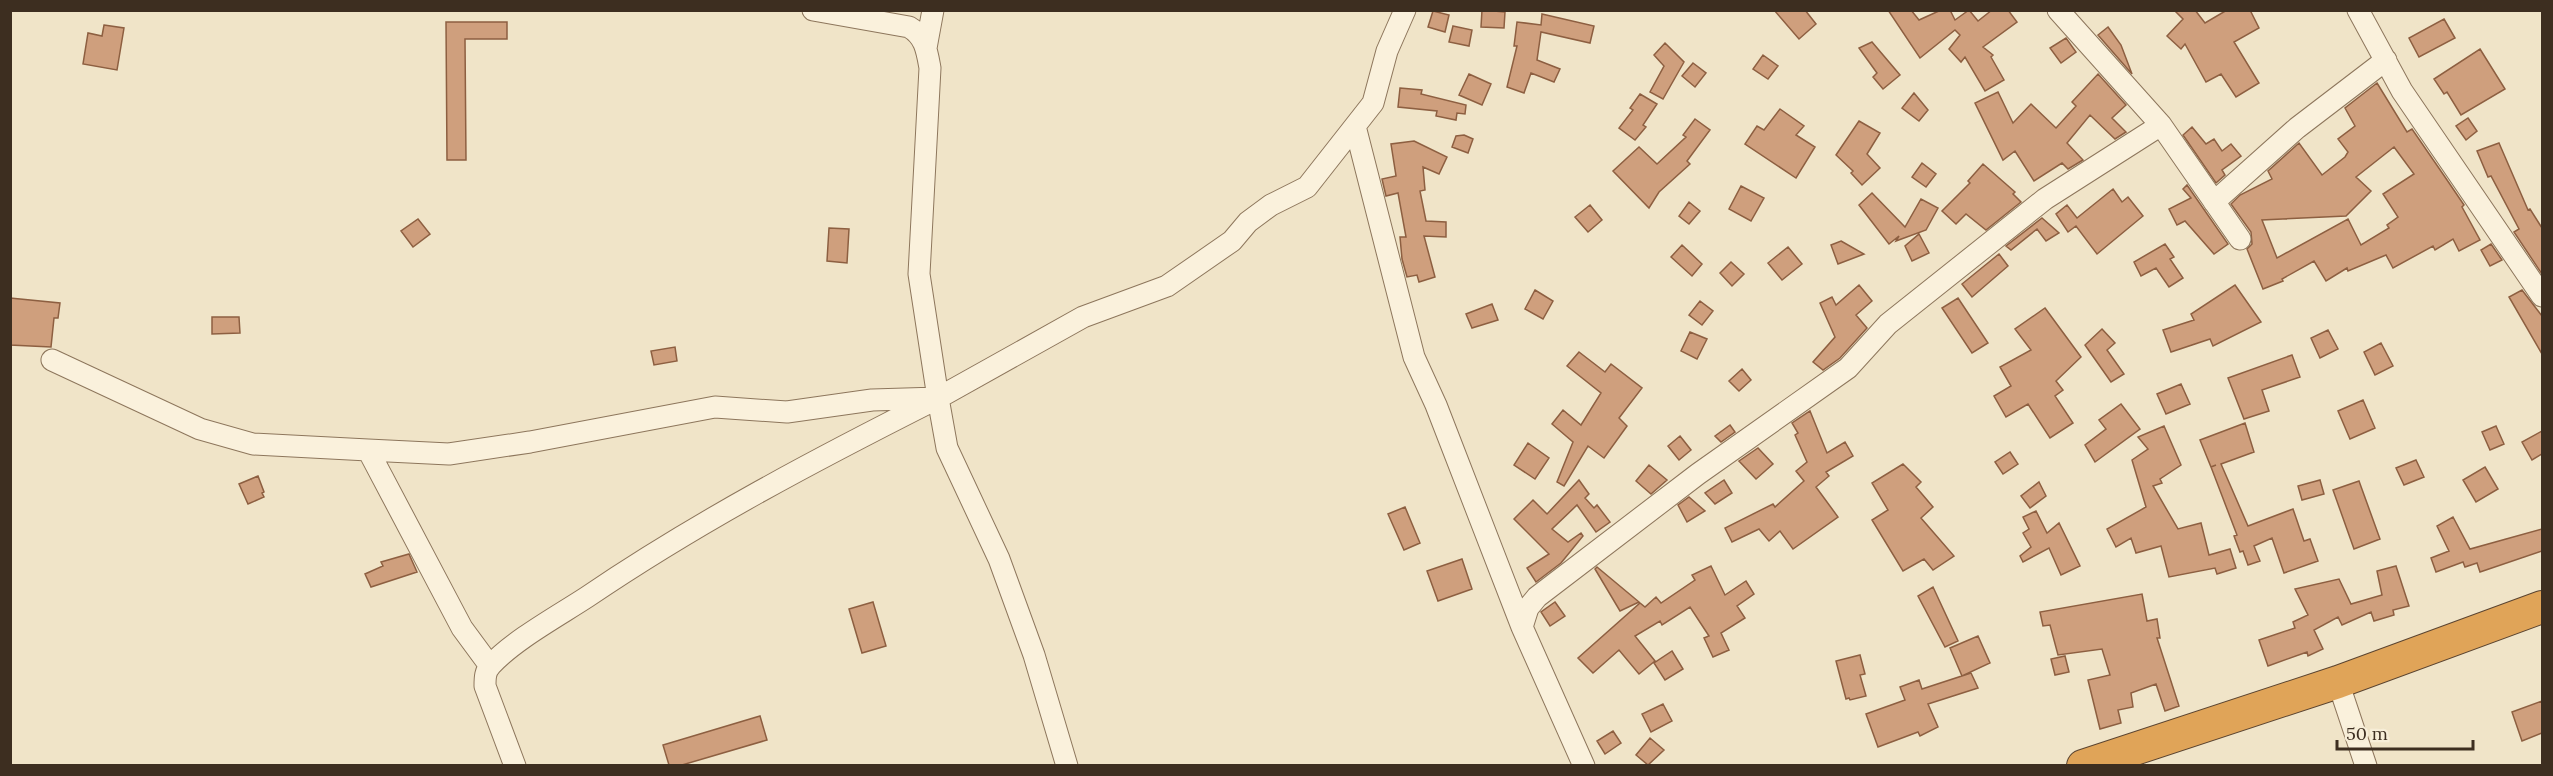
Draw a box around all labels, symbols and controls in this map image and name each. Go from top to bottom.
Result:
scale bar [2337,713,2474,751]
text: 50 m [2346,722,2388,745]

